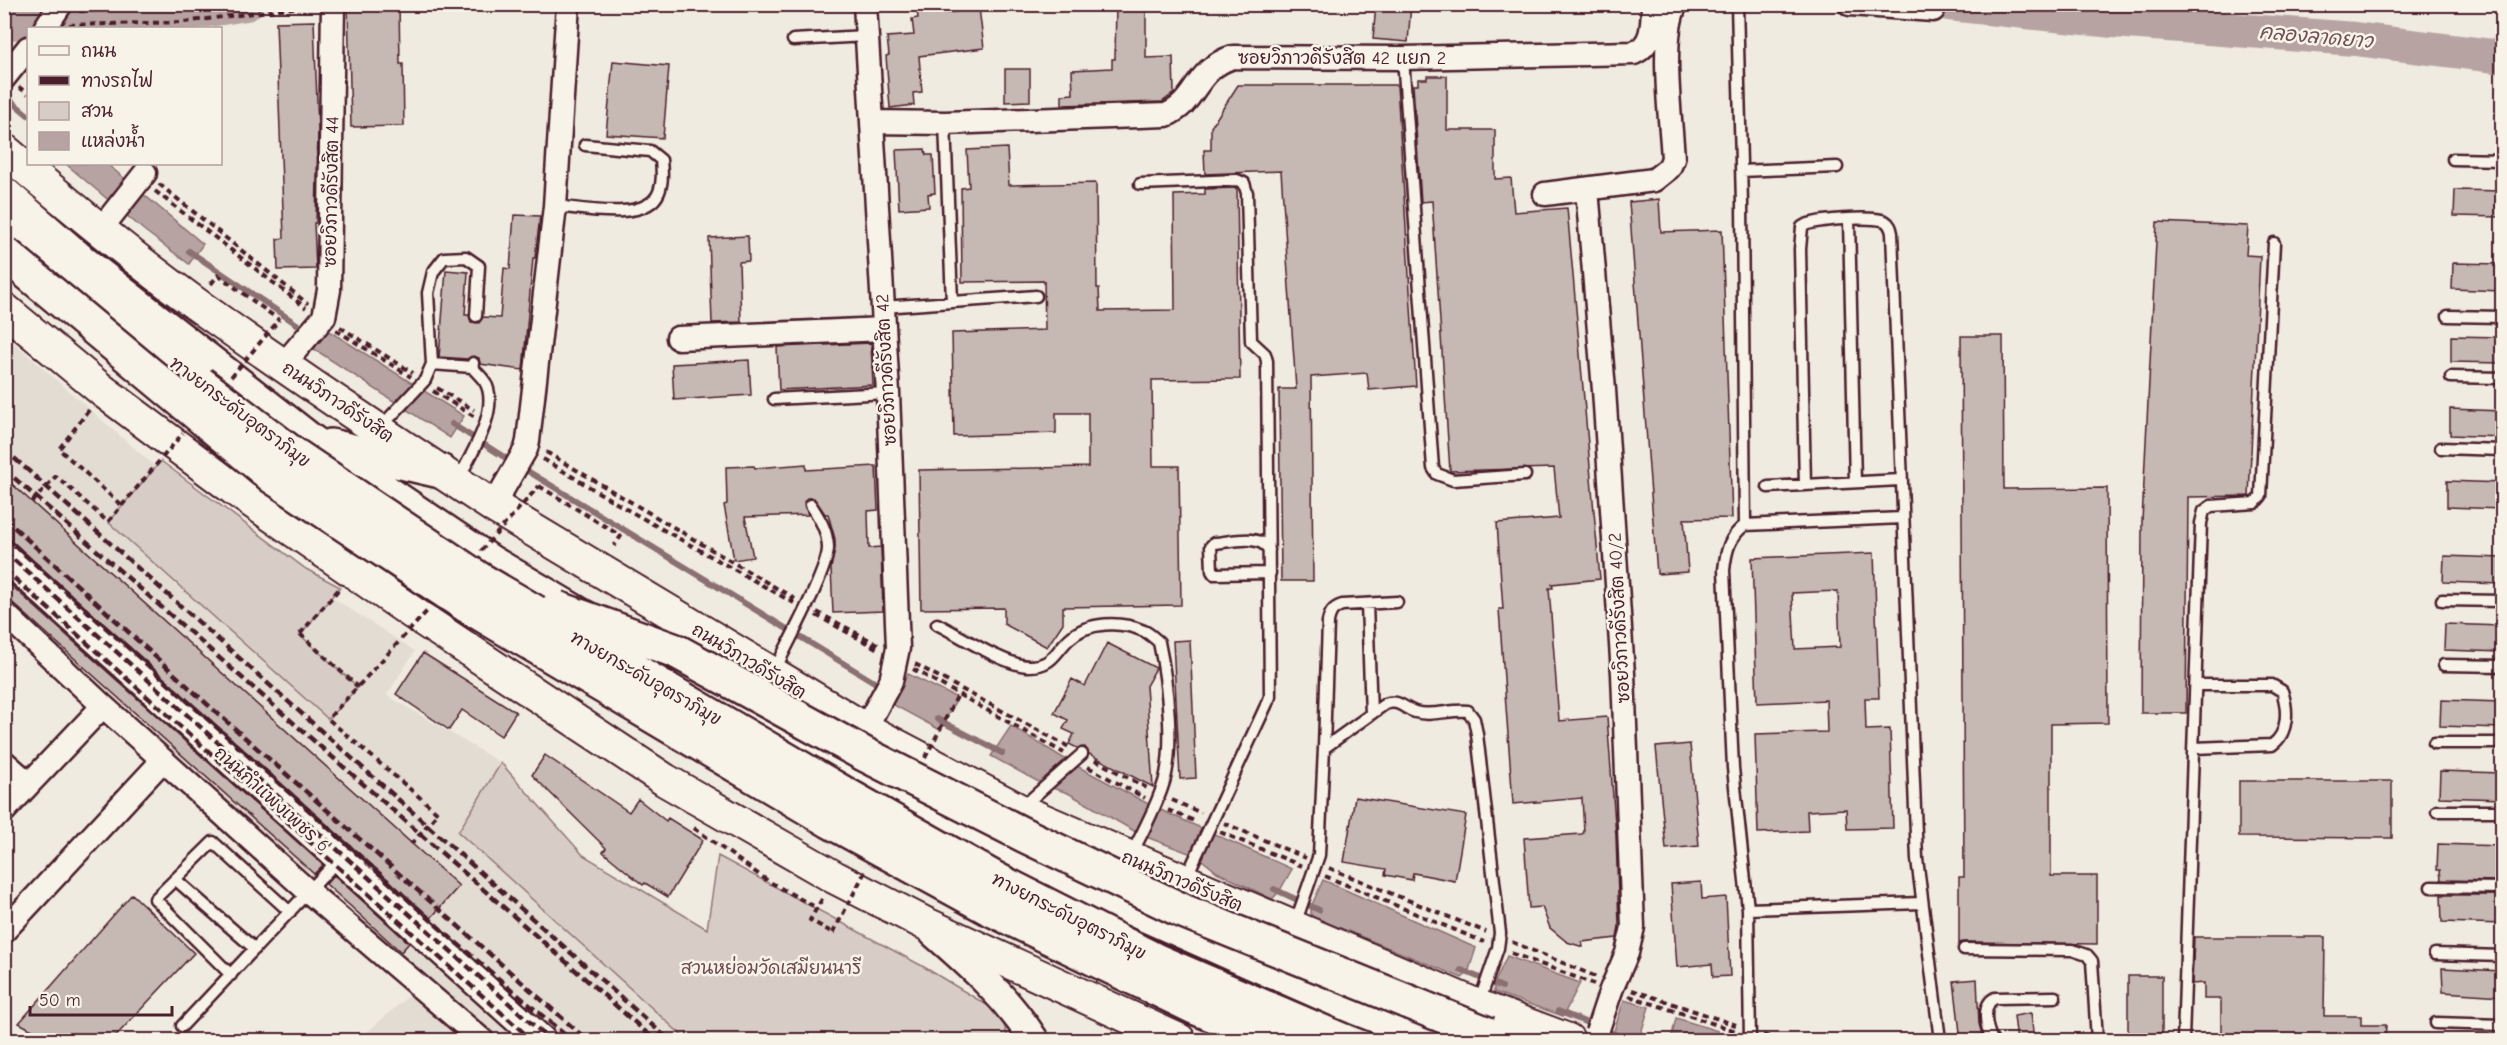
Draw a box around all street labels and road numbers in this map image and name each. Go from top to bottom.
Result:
street label: ซอยวิภาวดีรังสิต 42 แยก 2 [1238,46,1446,69]
street label: ซอยวิภาวดีรังสิต 44 [318,116,343,268]
street label: ซอยวิภาวดีรังสิต 42 [870,293,901,447]
street label: ทางยกระดับอุตราภิมุข [163,352,315,475]
street label: ถนนวิภาวดีรังสิต [278,356,398,447]
street label: ซอยวิภาวดีรังสิต 40/2 [1603,532,1634,704]
street label: ถนนวิภาวดีรังสิต [688,617,811,704]
street label: ทางยกระดับอุตราภิมุข [565,626,725,733]
street label: ถนนกำแพงเพชร 6 [210,741,335,856]
street label: ถนนวิภาวดีรังสิต [1118,845,1246,916]
street label: ทางยกระดับอุตราภิมุข [987,867,1150,967]

